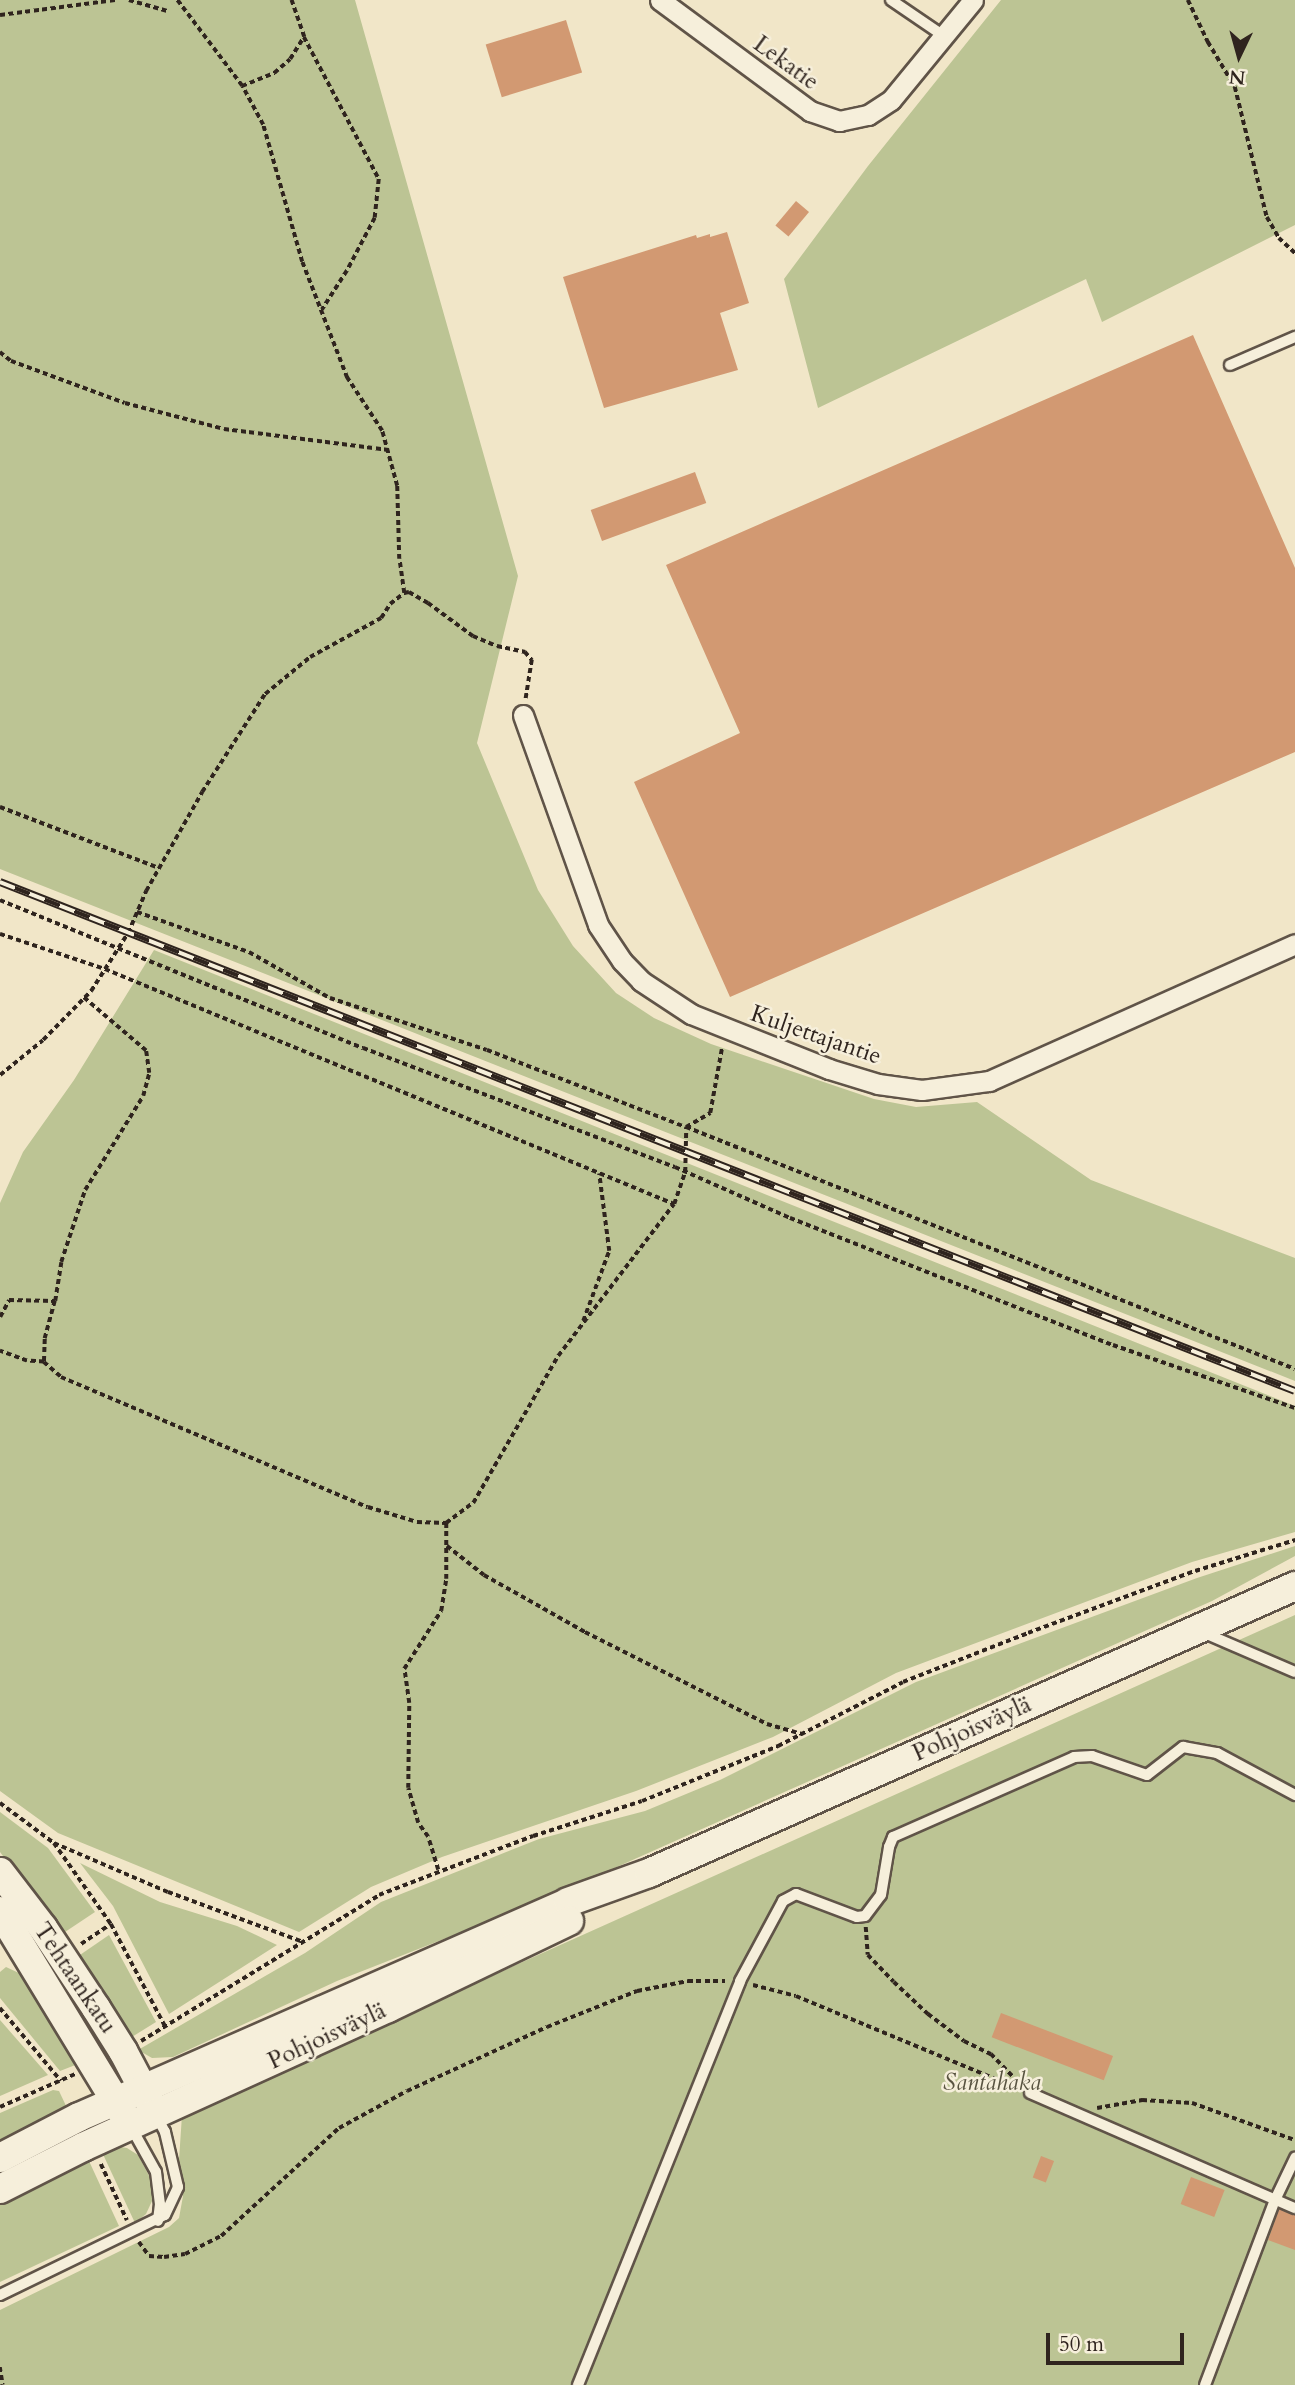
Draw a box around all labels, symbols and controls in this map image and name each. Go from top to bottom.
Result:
north arrow [1204,21,1274,91]
street label: Lekatie [748,30,824,96]
text: N [1228,63,1247,91]
street label: Kuljettajantie [747,999,885,1071]
street label: Pohjoisväylä [908,1690,1036,1768]
street label: Tehtaankatu [27,1917,123,2039]
street label: Pohjoisväylä [263,1996,391,2076]
park label: Santahaka [943,2069,1041,2097]
scale bar [1050,2318,1188,2362]
text: 50 m [1059,2330,1104,2359]

